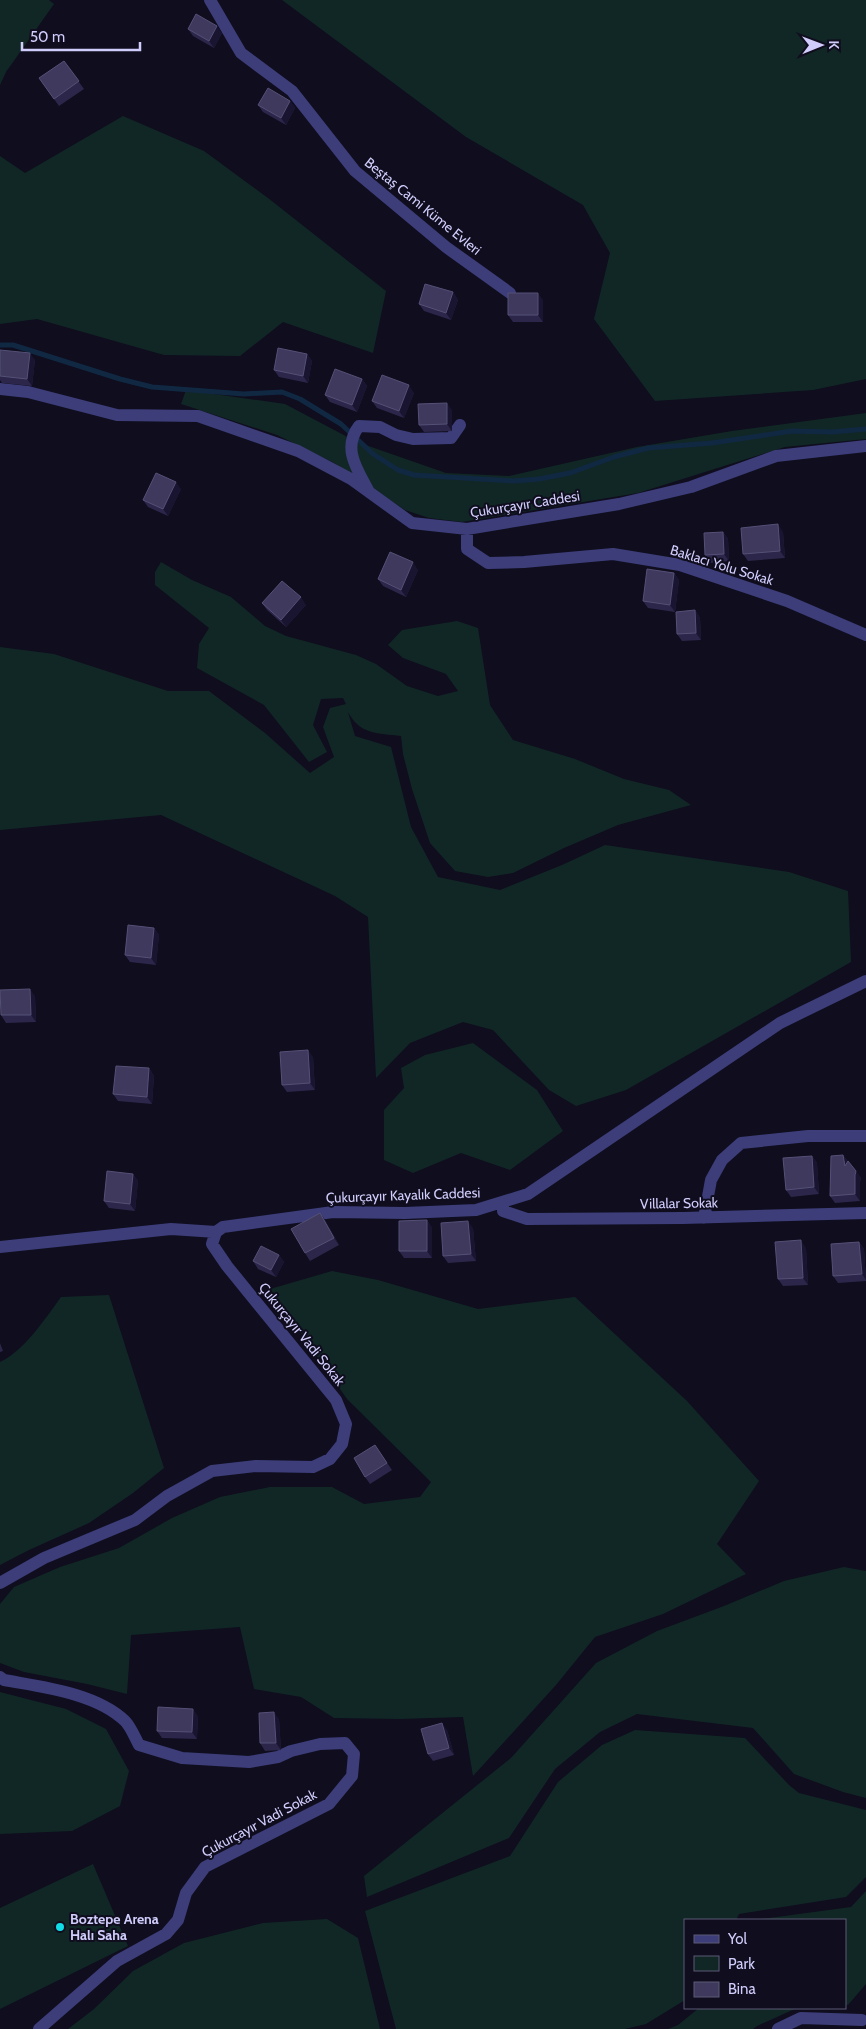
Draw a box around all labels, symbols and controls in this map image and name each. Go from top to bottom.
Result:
scale bar [22,20,140,52]
north arrow [796,20,846,70]
text: 50 m [30,28,65,46]
text: K [825,40,843,50]
street label: Beştaş Cami Küme Evleri [361,153,485,259]
street label: Çukurçayır Caddesi [469,486,581,522]
street label: Baklacı Yolu Sokak [668,541,777,589]
street label: Çukurçayır Kayalık Caddesi [325,1183,481,1207]
street label: Villalar Sokak [640,1193,719,1213]
street label: Çukurçayır Vadi Sokak [255,1279,350,1390]
street label: Çukurçayır Vadi Sokak [198,1785,320,1861]
place label: Boztepe Arena Halı Saha [70,1910,159,1944]
legend [684,1919,846,2009]
marker: Boztepe Arena Halı Saha [54,1921,66,1933]
text: Yol [727,1930,747,1948]
text: Park [728,1955,755,1973]
text: Bina [728,1980,756,1998]

